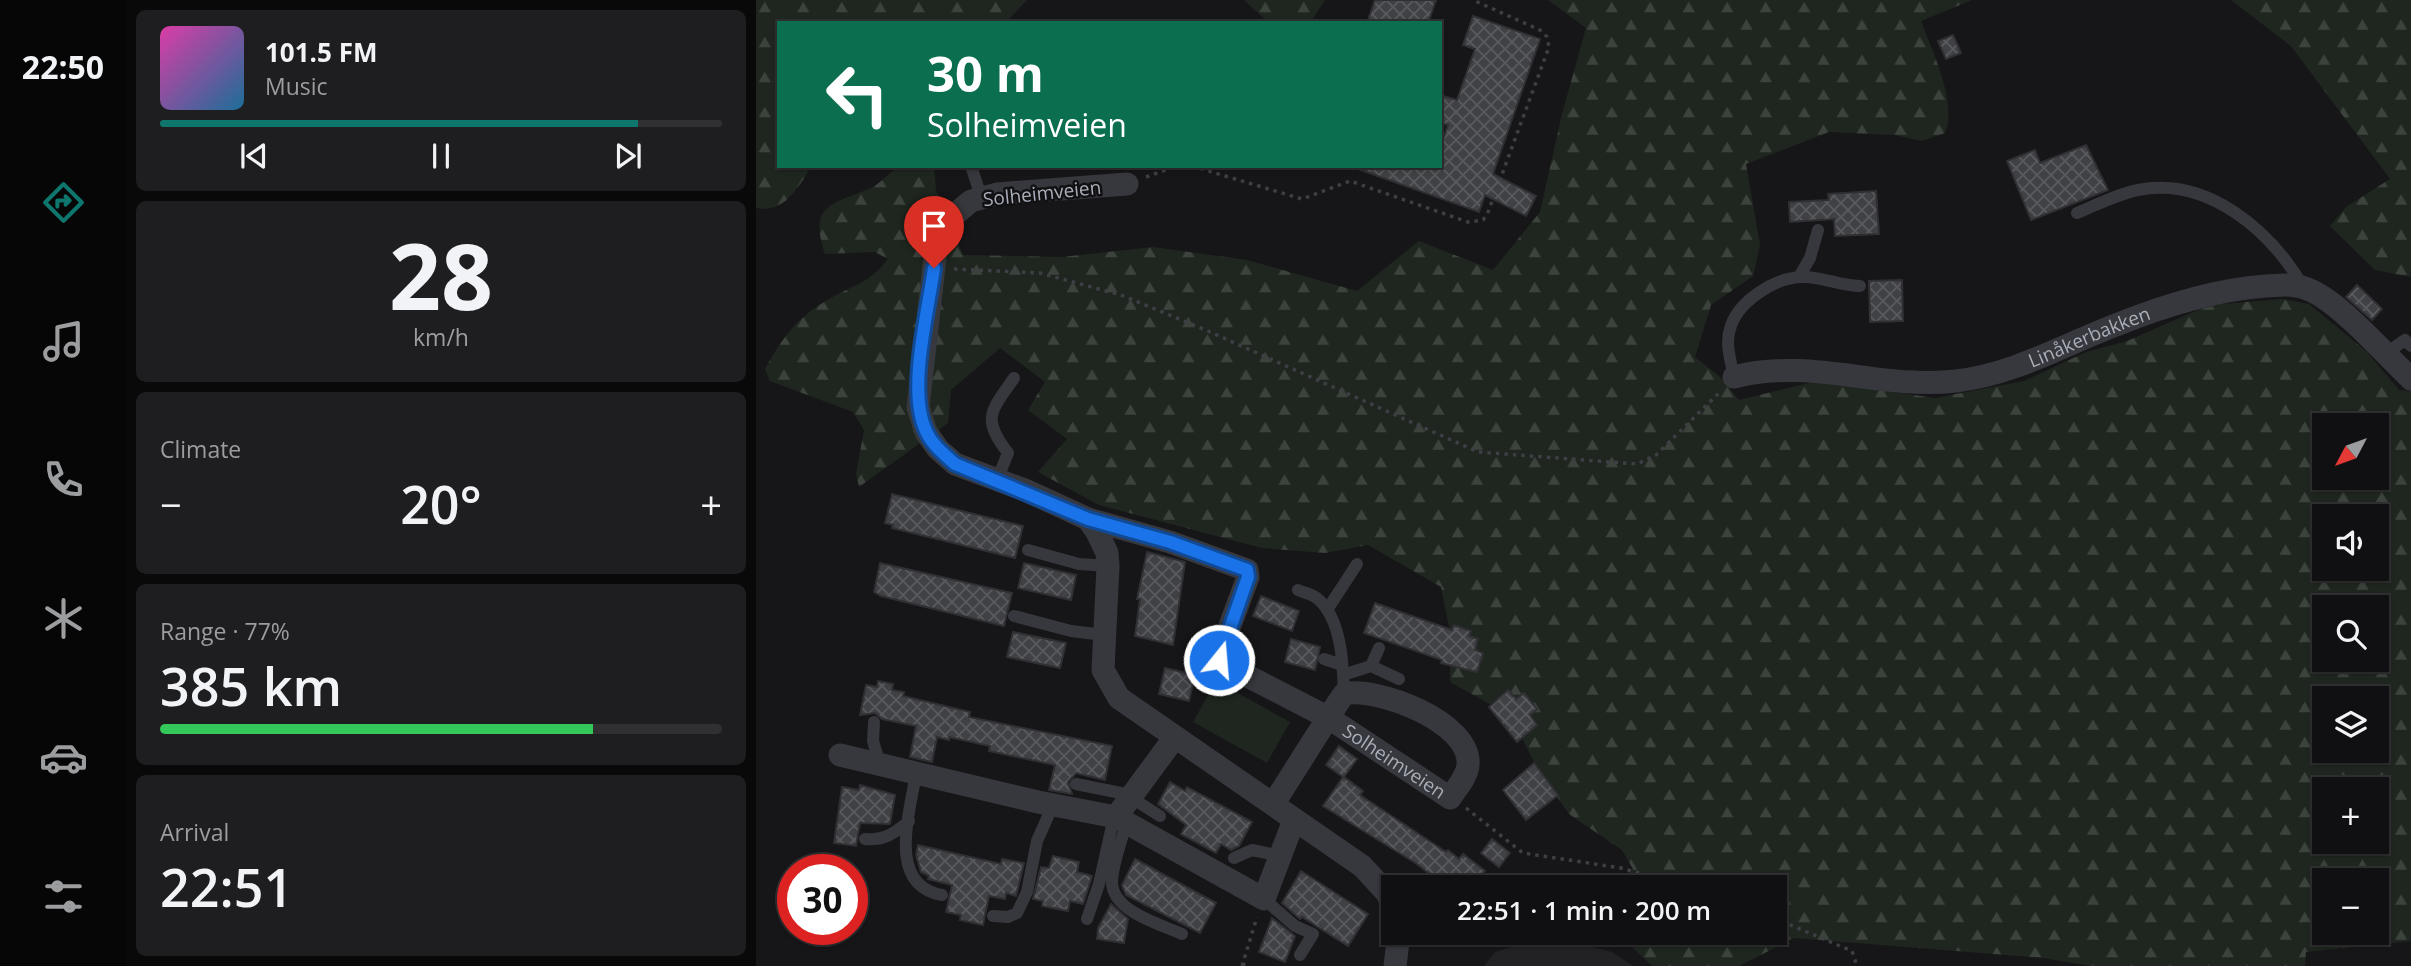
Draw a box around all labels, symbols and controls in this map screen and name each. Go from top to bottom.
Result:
text: 101.5 FM [265,34,377,70]
text: 30 m [927,40,1044,106]
text: 22:50 [22,45,104,88]
icon: left [812,49,903,140]
text: Music [265,70,328,102]
text: Solheimveien [927,103,1127,146]
icon: previous [235,137,273,175]
icon: pause [422,137,460,175]
icon: next [609,137,647,175]
street label: Solheimveien [982,174,1102,212]
icon: directions [39,178,88,227]
pin [904,196,964,268]
icon: arrive [915,207,953,245]
text: 28 [389,213,493,337]
street label: Linåkerbakken [2024,300,2154,374]
icon: music [39,317,88,366]
text: km/h [413,321,469,353]
north arrow [2312,413,2389,490]
map controls [2312,413,2389,945]
text: Climate [160,433,241,465]
icon: phone [39,455,88,504]
text: 20° [400,468,482,539]
text: − [160,478,182,530]
text: + [700,478,722,530]
button: sound [2312,504,2389,581]
icon: climate [39,594,88,643]
button: search [2312,595,2389,672]
text: Range · 77% [160,615,290,647]
position arrow [1182,623,1256,697]
text: 385 km [160,650,342,721]
button: layers [2312,686,2389,763]
street label: Solheimveien [1338,718,1451,805]
icon: car [39,733,88,782]
button: + [2312,777,2389,854]
text: Arrival [160,816,229,848]
text: 22:51 [160,851,293,922]
speed limit sign: 30 [777,854,868,945]
button: − [2312,868,2389,945]
icon: filters [39,872,88,921]
text: 22:51 · 1 min · 200 m [1457,892,1711,928]

